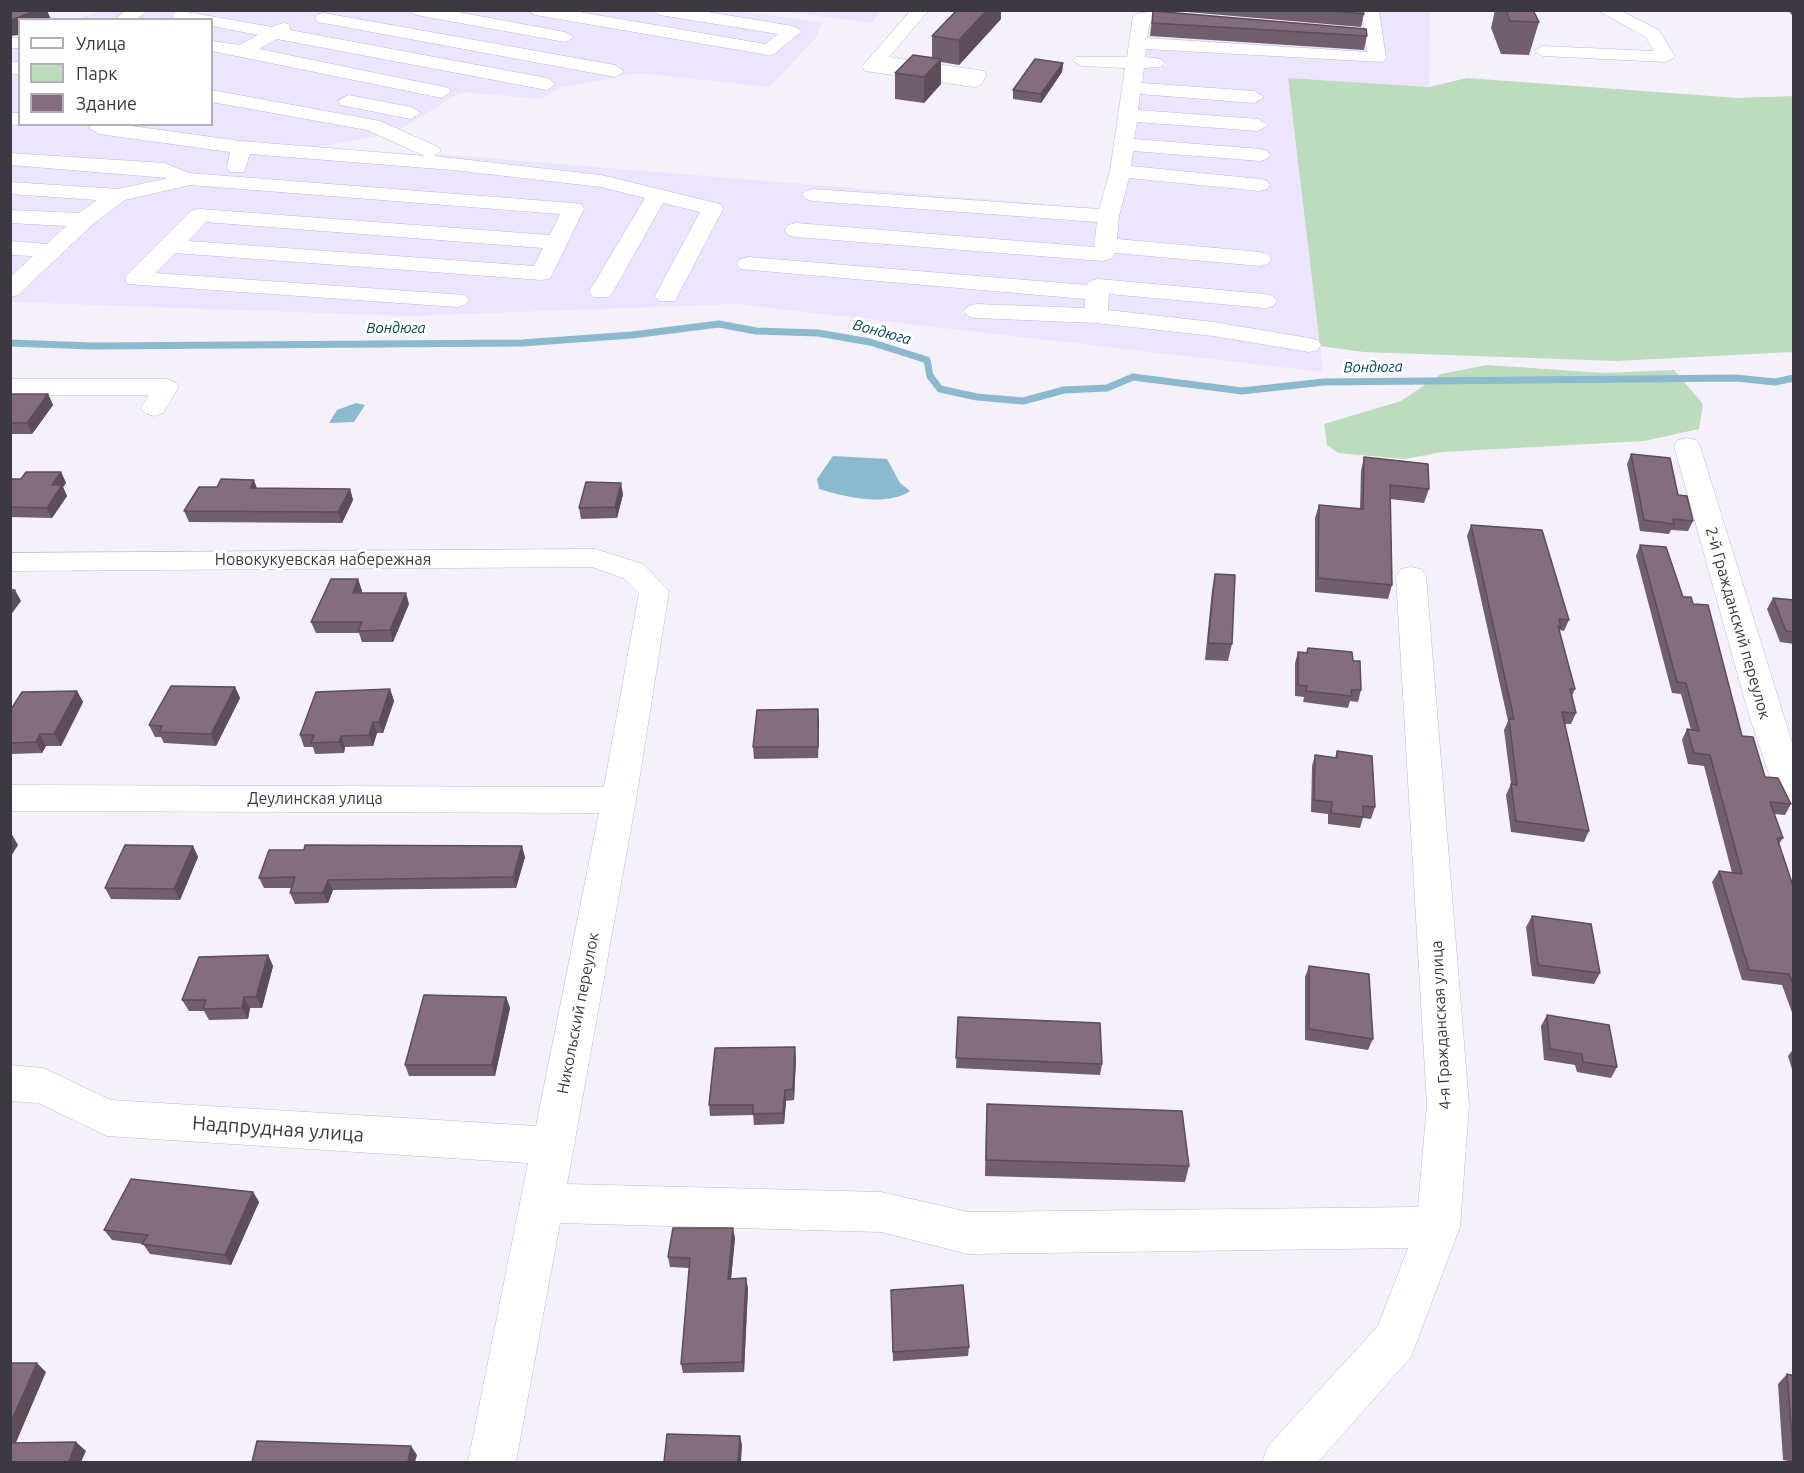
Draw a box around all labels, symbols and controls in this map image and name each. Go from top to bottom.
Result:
legend [18,18,213,126]
text: Улица [76,33,126,53]
text: Парк [76,63,117,83]
text: Здание [76,93,137,113]
water label: Вондюга [851,316,913,348]
water label: Вондюга [366,319,426,337]
water label: Вондюга [1343,357,1403,377]
street label: 2-й Гражданский переулок [1701,525,1775,721]
street label: Новокукуевская набережная [215,550,431,570]
street label: Деулинская улица [247,789,383,809]
street label: Никольский переулок [553,930,603,1096]
street label: 4-я Гражданская улица [1427,940,1455,1110]
street label: Надпрудная улица [191,1111,365,1147]

